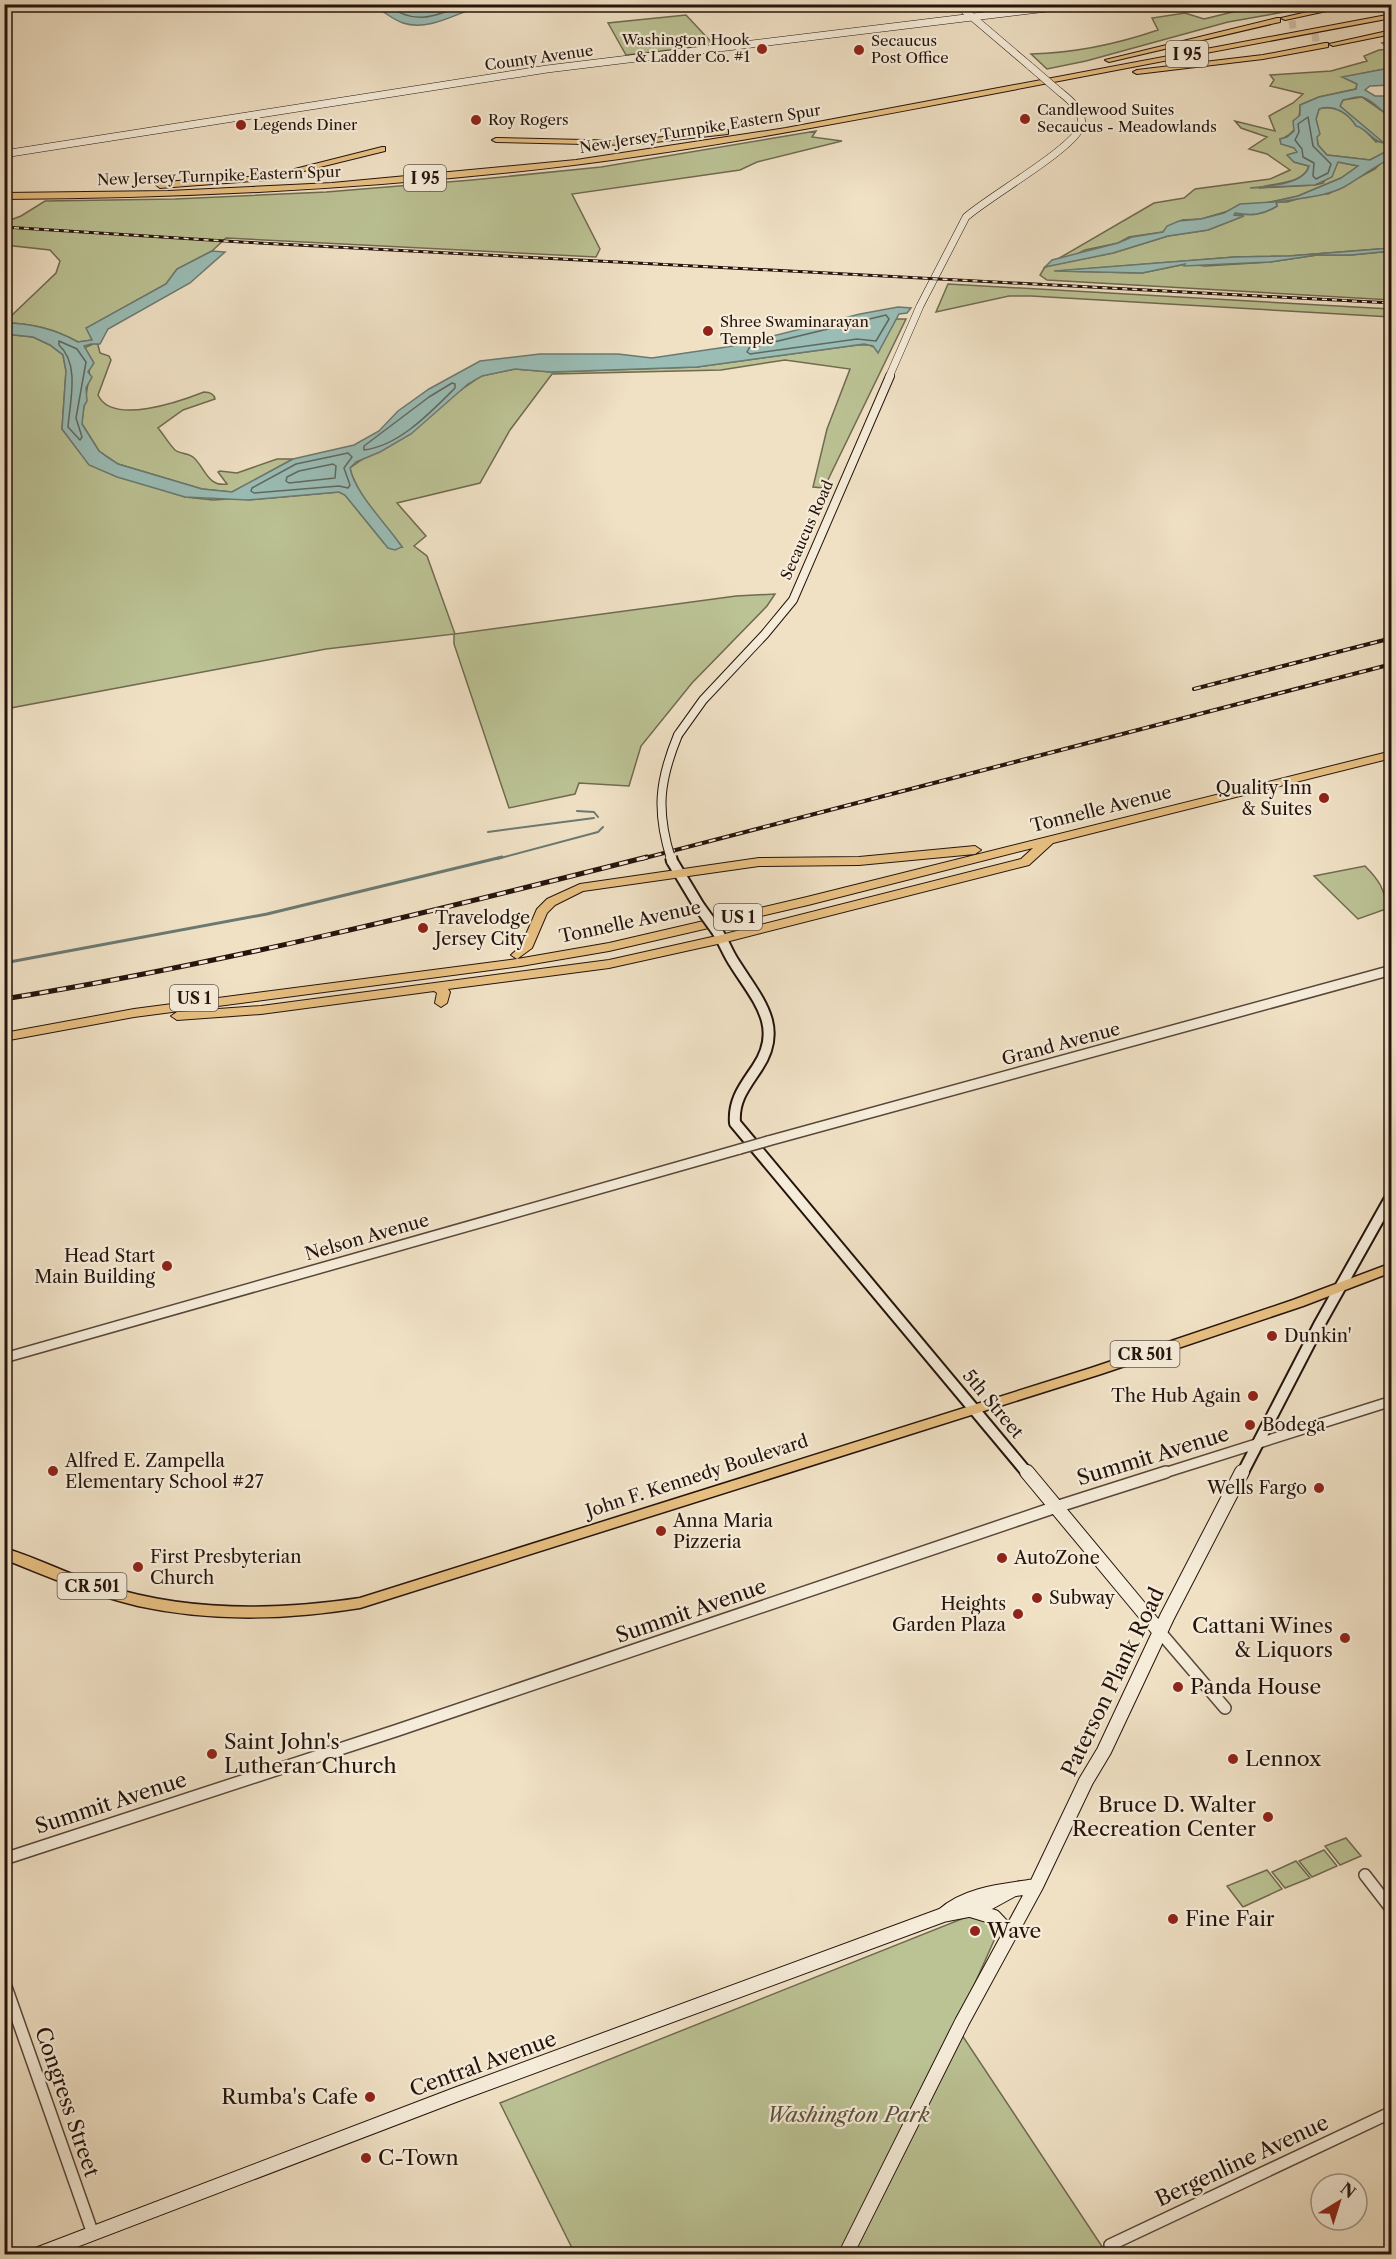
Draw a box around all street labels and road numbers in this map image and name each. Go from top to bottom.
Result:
street label: County Avenue [483,40,594,75]
road number: I 95 [1166,41,1208,67]
street label: New Jersey Turnpike Eastern Spur [578,100,823,157]
street label: New Jersey Turnpike Eastern Spur [97,162,342,189]
road number: I 95 [404,165,446,191]
street label: Secaucus Road [776,477,837,583]
street label: Tonnelle Avenue [1028,781,1174,837]
street label: Tonnelle Avenue [557,896,703,948]
road number: US 1 [714,904,762,930]
road number: US 1 [170,985,218,1011]
street label: Grand Avenue [999,1018,1123,1070]
street label: Nelson Avenue [302,1209,432,1265]
road number: CR 501 [1110,1341,1180,1367]
street label: 5th Street [958,1365,1029,1443]
street label: Summit Avenue [1074,1420,1232,1491]
street label: John F. Kennedy Boulevard [580,1430,811,1523]
road number: CR 501 [58,1573,127,1599]
street label: Summit Avenue [612,1573,770,1648]
street label: Paterson Plank Road [1056,1583,1169,1780]
street label: Summit Avenue [32,1766,190,1839]
street label: Congress Street [30,2024,105,2181]
street label: Central Avenue [406,2025,559,2102]
street label: Bergenline Avenue [1151,2109,1332,2212]

